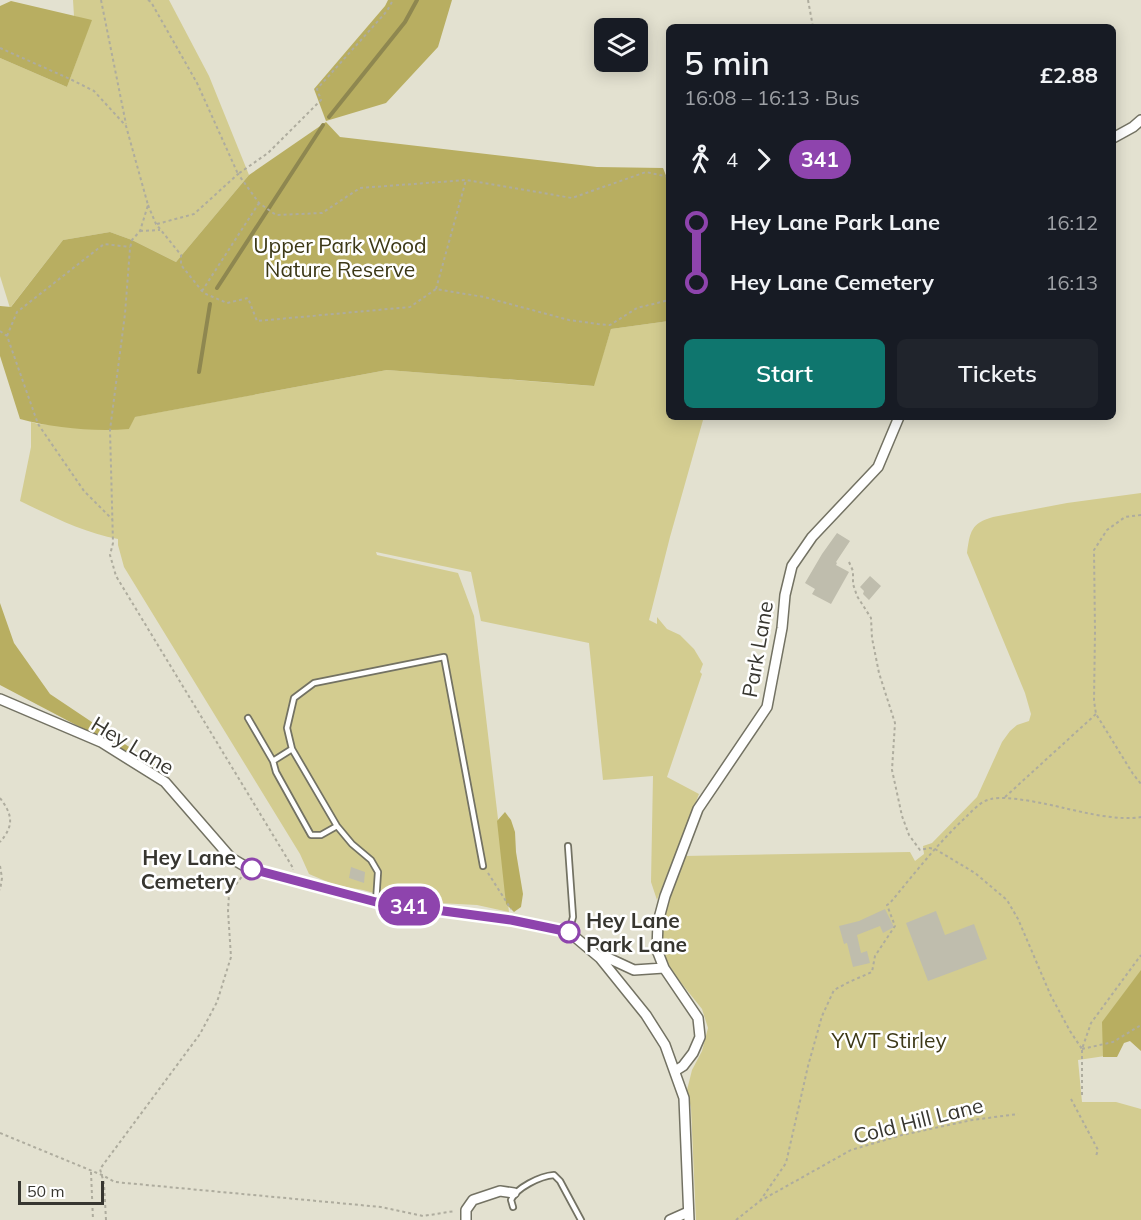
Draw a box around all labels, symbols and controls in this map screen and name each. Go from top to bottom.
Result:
map controls [594,18,648,72]
button: layers [594,18,648,72]
text: 5 min [684,42,770,83]
text: £2.88 [1040,61,1098,89]
text: 16:08 – 16:13 · Bus [684,85,860,110]
icon: walk [684,143,717,176]
icon: forward [747,143,780,176]
text: 341 [801,146,839,172]
text: 4 [726,147,738,172]
text: Hey Lane Park Lane [730,208,940,236]
text: 16:12 [1045,210,1098,235]
park label: Upper Park Wood Nature Reserve [253,232,427,282]
text: Hey Lane Cemetery [730,268,934,296]
text: 16:13 [1045,270,1098,295]
button: Start [684,339,885,408]
button: Tickets [897,339,1098,408]
street label: Park Lane [736,599,778,699]
street label: Hey Lane [87,710,179,780]
place label: Hey Lane Cemetery [141,844,237,894]
marker: Hey Lane Cemetery [241,858,263,880]
line badge: 341 [374,886,444,926]
text: 341 [390,893,428,919]
place label: Hey Lane Park Lane [586,907,687,957]
marker: Hey Lane Park Lane [558,921,580,943]
park label: YWT Stirley [830,1027,947,1053]
street label: Cold Hill Lane [850,1091,986,1149]
scale bar [18,1178,104,1206]
text: 50 m [27,1181,64,1201]

